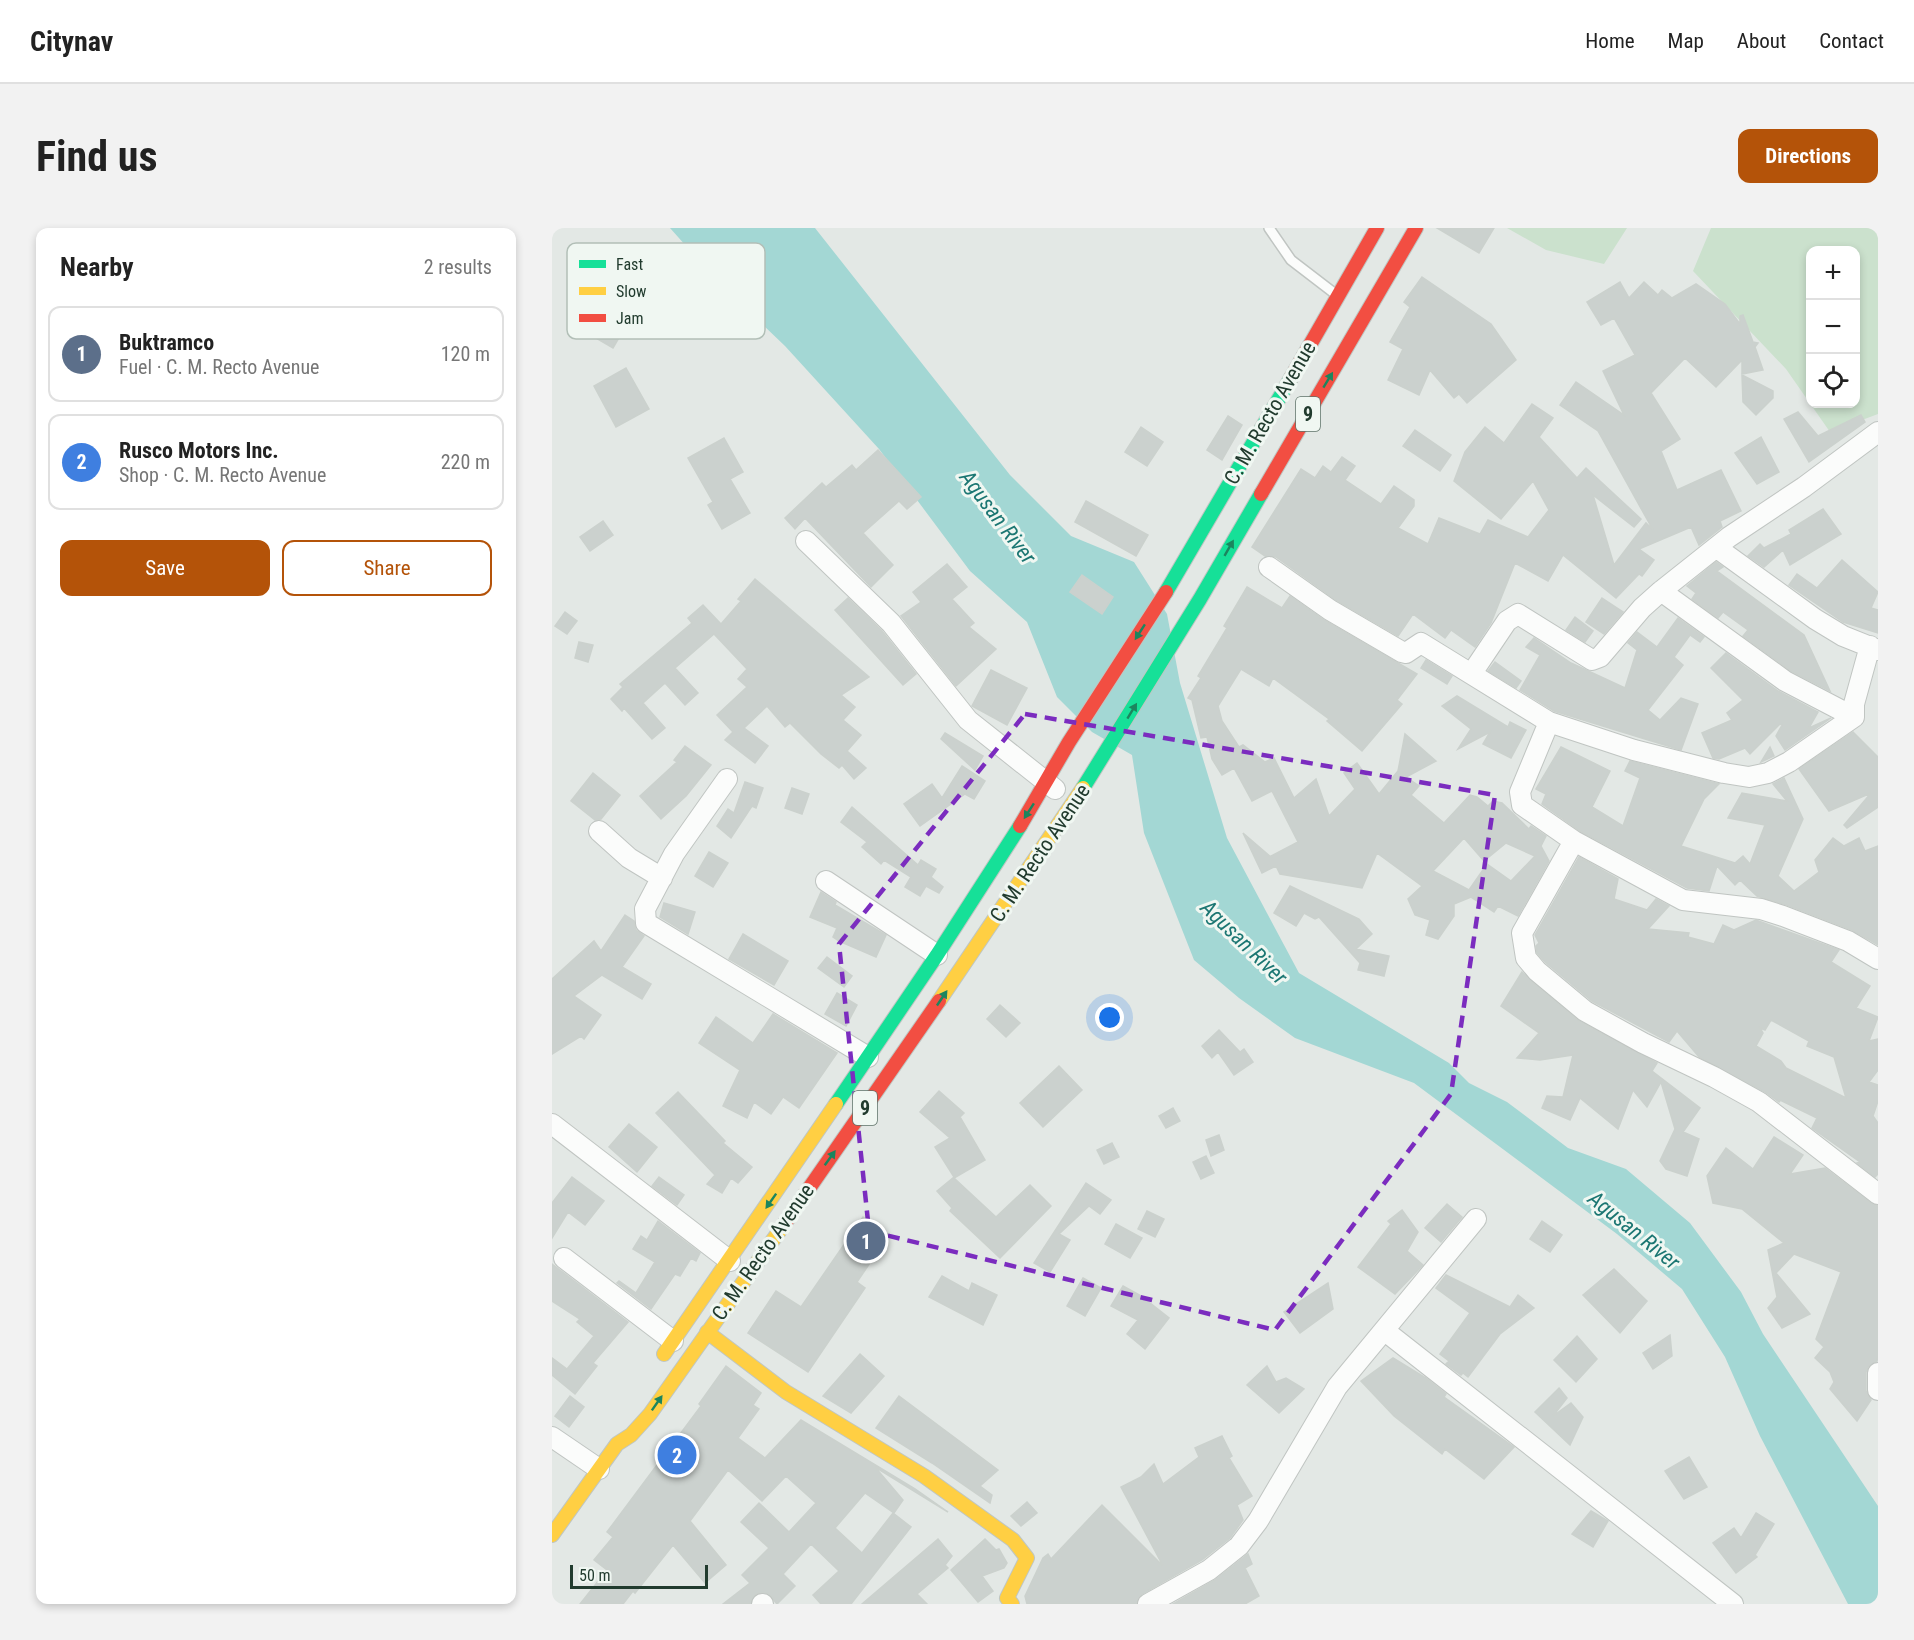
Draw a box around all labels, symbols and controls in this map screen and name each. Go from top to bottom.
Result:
text: Citynav [30,25,113,58]
text: Home [1585,29,1635,53]
text: Map [1668,29,1704,53]
text: About [1737,29,1786,53]
text: Contact [1819,29,1884,53]
button: Directions [1738,129,1878,183]
text: Find us [36,132,157,181]
legend [567,243,765,339]
map controls [1806,246,1860,408]
button: + [1806,246,1860,300]
text: Nearby [60,252,134,282]
text: 2 results [424,255,492,279]
text: Fast [616,255,643,274]
text: Slow [616,282,646,301]
button: − [1806,300,1860,354]
text: Jam [616,309,643,328]
text: Buktramco [119,330,214,355]
street label: C. M. Recto Avenue [1219,337,1321,489]
text: 1 [76,342,87,366]
text: 120 m [441,342,490,366]
button: locate [1806,354,1860,408]
text: Fuel · C. M. Recto Avenue [119,355,319,379]
one-way arrow [1323,371,1333,388]
road number: 9 [1296,397,1320,431]
text: Rusco Motors Inc. [119,438,279,463]
text: 2 [76,450,87,474]
text: 220 m [441,450,490,474]
text: Shop · C. M. Recto Avenue [119,463,326,487]
water label: Agusan River [954,465,1041,569]
one-way arrow [1224,539,1234,556]
button: Save [60,540,270,596]
button: Share [282,540,492,596]
one-way arrow [1135,624,1146,640]
one-way arrow [1126,703,1137,719]
street label: C. M. Recto Avenue [985,779,1095,926]
one-way arrow [1023,803,1034,819]
water label: Agusan River [1195,894,1293,990]
one-way arrow [936,990,947,1006]
your location [1095,1003,1124,1032]
road number: 9 [853,1091,877,1125]
one-way arrow [824,1150,836,1166]
street label: C. M. Recto Avenue [707,1179,819,1325]
water label: Agusan River [1583,1185,1685,1275]
one-way arrow [765,1193,777,1209]
pin: 1 [846,1218,886,1264]
one-way arrow [651,1395,662,1411]
pin: 2 [658,1432,696,1478]
scale bar [570,1562,708,1590]
text: 50 m [579,1566,611,1585]

